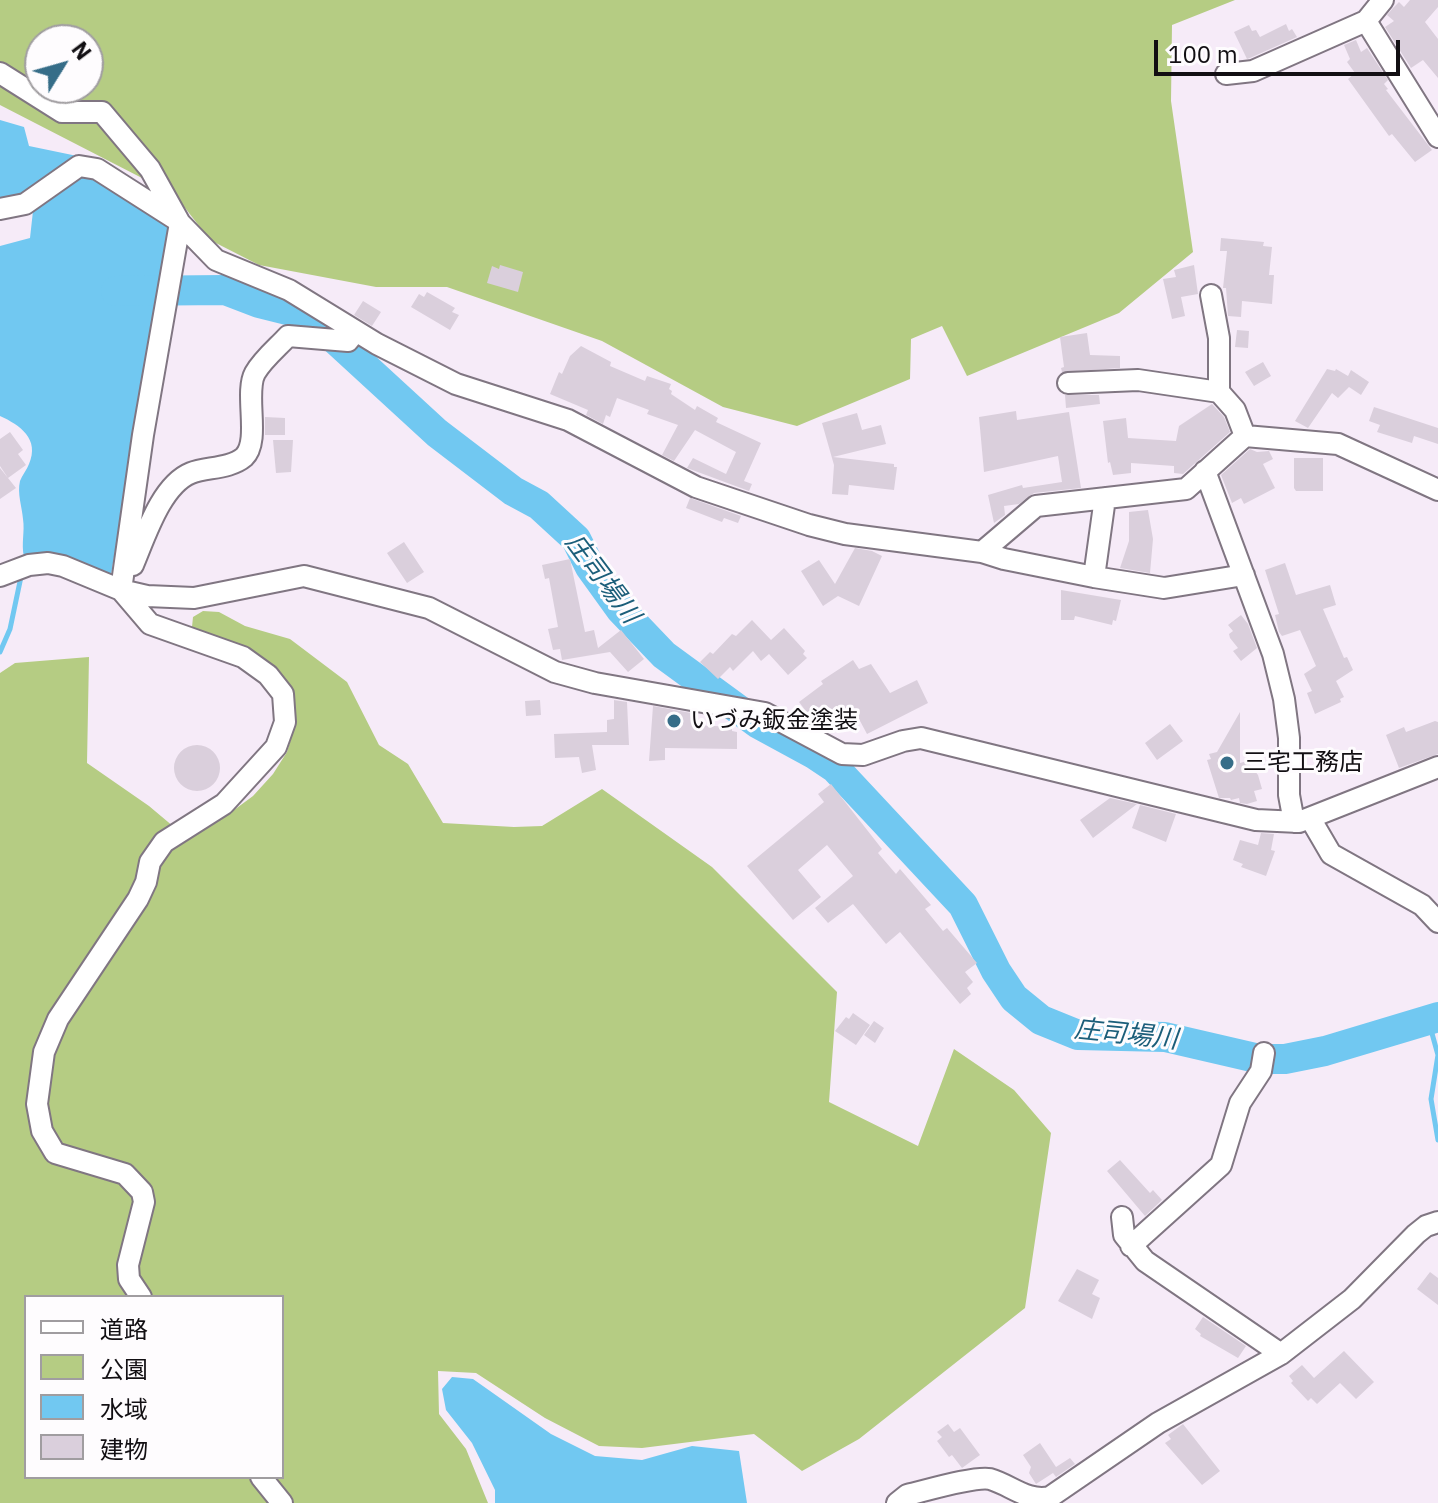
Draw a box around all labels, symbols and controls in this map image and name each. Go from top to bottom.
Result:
north arrow [24,24,104,104]
scale bar [1158,24,1404,74]
text: N [66,35,98,66]
text: 100 m [1168,38,1238,70]
water label: 庄司場川 [558,528,646,630]
place label: いづみ鈑金塗装 [690,707,858,735]
marker: いづみ鈑金塗装 [665,712,683,730]
place label: 三宅工務店 [1243,749,1363,777]
marker: 三宅工務店 [1218,754,1236,772]
water label: 庄司場川 [1073,1014,1179,1056]
legend [24,1295,284,1479]
text: 道路 [100,1313,148,1345]
text: 公園 [100,1353,148,1385]
text: 水域 [100,1393,148,1425]
text: 建物 [100,1433,148,1465]

